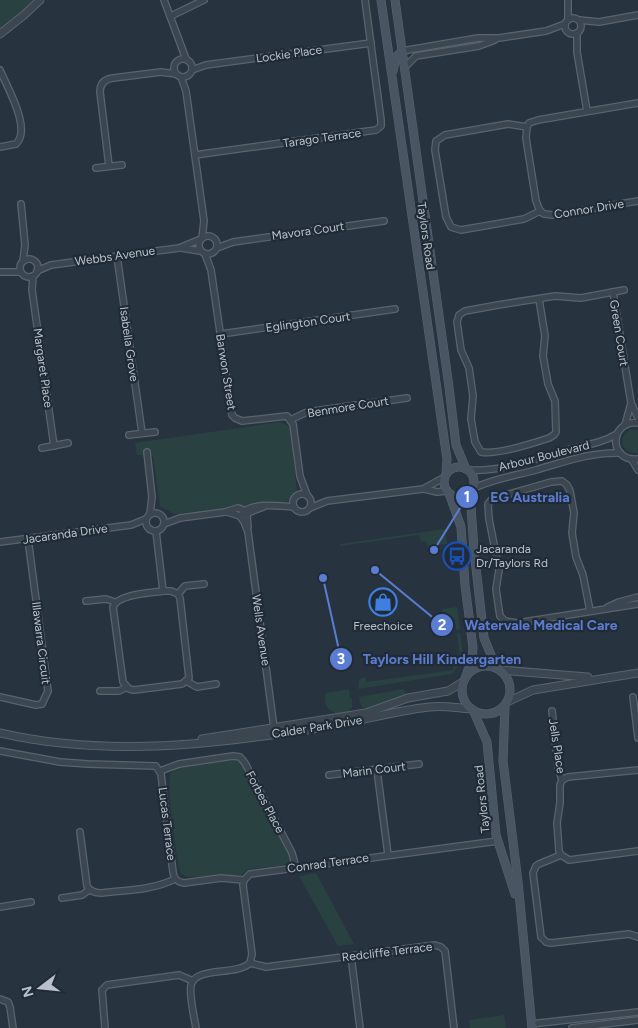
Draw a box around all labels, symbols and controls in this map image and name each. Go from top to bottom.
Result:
street label: Lockie Place [255,42,323,66]
street label: Tarago Terrace [282,126,362,150]
street label: Connor Drive [553,196,625,221]
street label: Taylors Road [414,201,438,271]
street label: Mavora Court [271,219,346,243]
street label: Webbs Avenue [74,243,156,269]
street label: Green Court [607,299,631,368]
street label: Isabella Grove [117,306,141,383]
street label: Eglington Court [265,309,352,335]
street label: Margaret Place [30,327,56,409]
street label: Barwon Street [213,333,239,412]
street label: Benmore Court [306,394,390,420]
street label: Arbour Boulevard [497,438,591,474]
callout: EG Australia [455,482,579,511]
text: 1 [464,488,470,506]
text: EG Australia [490,489,570,506]
street label: Jacaranda Drive [22,521,109,547]
bus stop icon: Jacaranda Dr/Taylors Rd [442,541,472,571]
place label: Jacaranda Dr/Taylors Rd [476,542,548,570]
shop icon: Freechoice [368,587,398,617]
street label: Wells Avenue [249,593,273,667]
street label: Illawarra Circuit [29,601,53,686]
callout: Watervale Medical Care [430,610,628,639]
text: 2 [438,616,447,634]
text: Watervale Medical Care [464,617,618,634]
place label: Freechoice [353,619,413,633]
callout: Taylors Hill Kindergarten [328,645,532,674]
text: 3 [337,650,345,668]
text: Taylors Hill Kindergarten [363,651,521,668]
street label: Calder Park Drive [271,713,364,741]
street label: Jells Place [546,718,568,775]
street label: Marin Court [342,759,407,781]
street label: Taylors Road [471,764,493,834]
street label: Forbes Place [243,769,287,836]
street label: Lucas Terrace [156,787,178,862]
street label: Conrad Terrace [286,850,370,876]
street label: Redcliffe Terrace [341,939,433,964]
north arrow [15,963,65,1013]
text: N [18,984,38,999]

